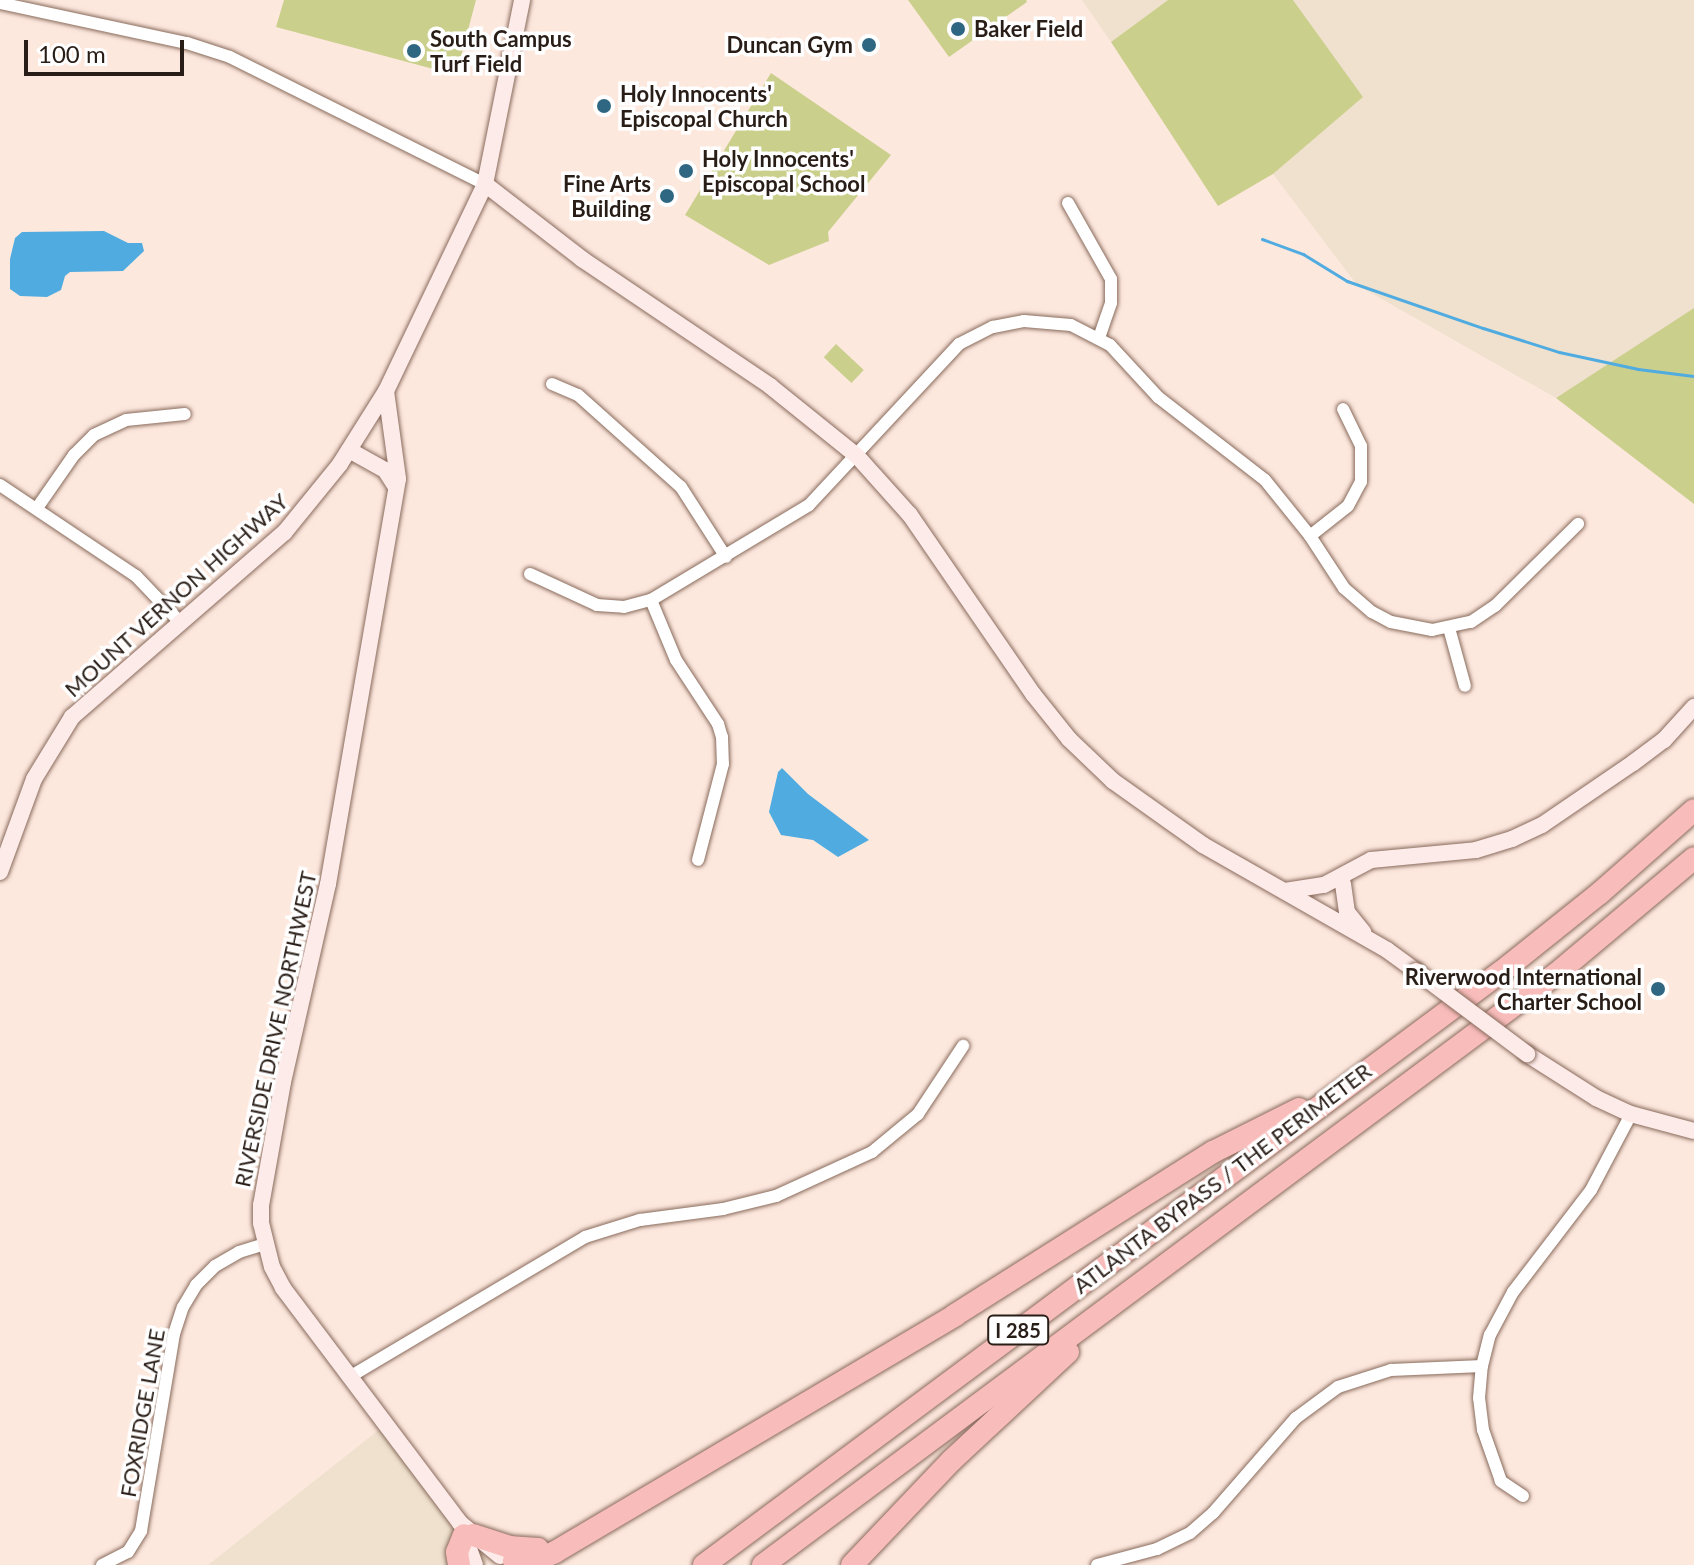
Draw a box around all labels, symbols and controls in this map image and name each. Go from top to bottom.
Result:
place label: Baker Field [974,16,1084,42]
marker: Baker Field [949,20,967,38]
scale bar [28,24,188,74]
place label: South Campus Turf Field [430,25,572,76]
place label: Duncan Gym [726,32,853,58]
marker: Duncan Gym [860,36,878,54]
text: 100 m [38,39,106,68]
marker: South Campus Turf Field [405,42,423,60]
place label: Holy Innocents' Episcopal Church [620,80,788,132]
marker: Holy Innocents' Episcopal Church [595,97,613,115]
place label: Holy Innocents' Episcopal School [702,145,865,196]
marker: Holy Innocents' Episcopal School [677,162,695,180]
place label: Fine Arts Building [562,170,651,222]
marker: Fine Arts Building [658,187,676,205]
street label: MOUNT VERNON HIGHWAY [58,487,294,703]
street label: RIVERSIDE DRIVE NORTHWEST [229,869,321,1189]
place label: Riverwood International Charter School [1405,963,1642,1014]
marker: Riverwood International Charter School [1649,980,1667,998]
street label: ATLANTA BYPASS / THE PERIMETER [1067,1057,1377,1299]
road number: I 285 [986,1314,1050,1346]
street label: FOXRIDGE LANE [114,1327,170,1499]

